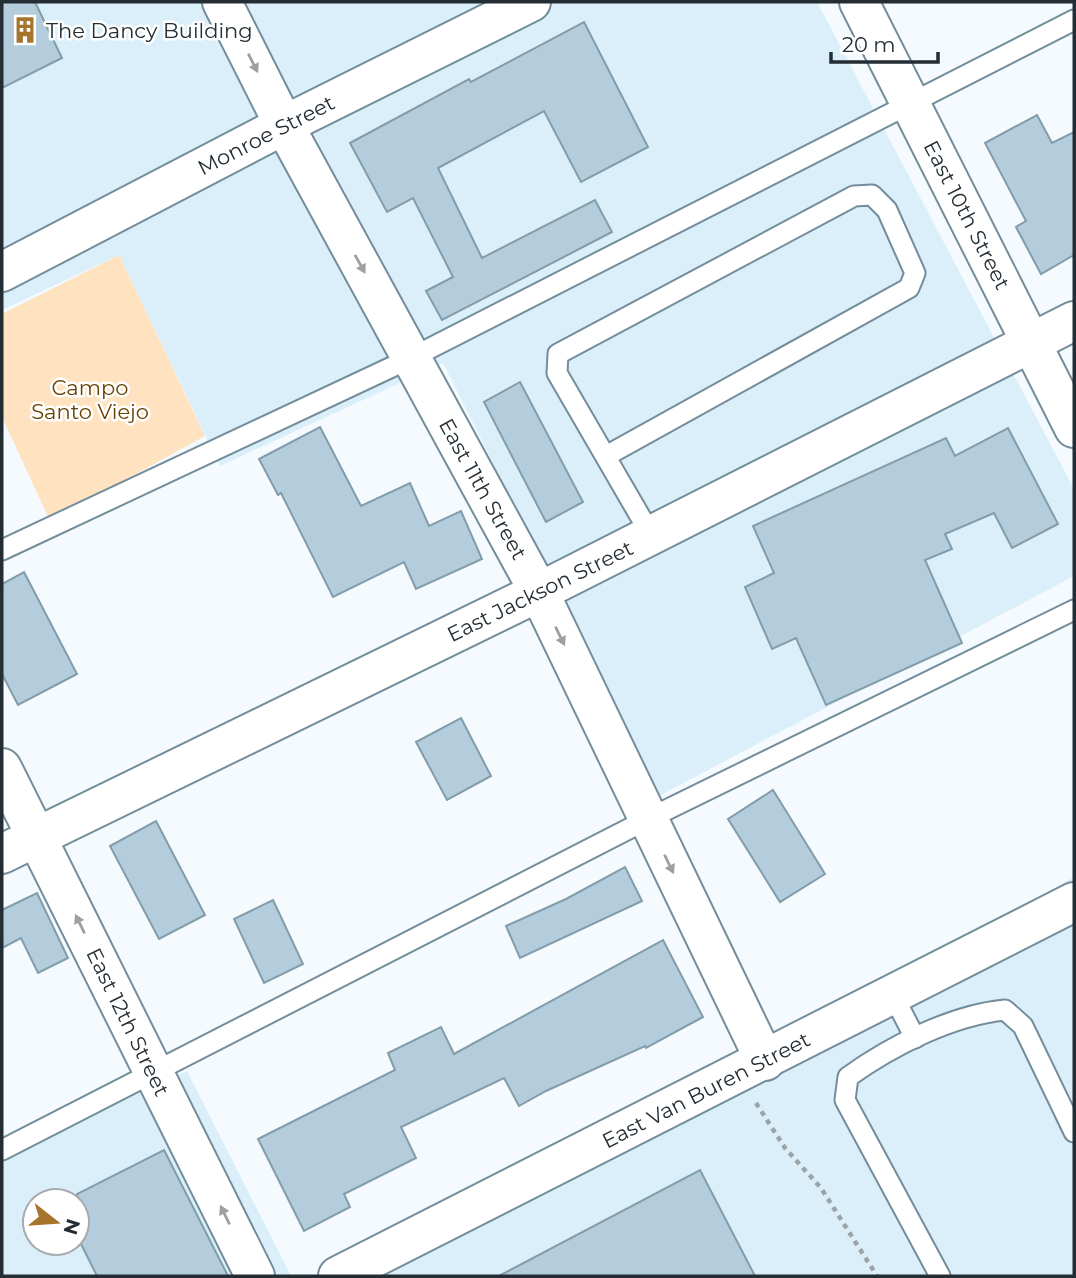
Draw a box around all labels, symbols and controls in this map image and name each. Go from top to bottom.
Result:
building icon: The Dancy Building [10,15,40,45]
place label: The Dancy Building [46,18,253,43]
scale bar [831,21,938,65]
text: 20 m [842,32,896,57]
one-way arrow [247,53,258,73]
street label: Monroe Street [193,90,339,180]
street label: East 10th Street [919,136,1015,294]
one-way arrow [354,254,366,273]
park label: Campo Santo Viejo [31,375,149,424]
street label: East 11th Street [434,414,532,564]
street label: East Jackson Street [443,535,637,647]
one-way arrow [555,626,566,647]
one-way arrow [664,854,675,874]
one-way arrow [74,914,85,934]
street label: East 12th Street [81,944,175,1100]
street label: East Van Buren Street [598,1027,814,1153]
north arrow [21,1187,91,1257]
one-way arrow [219,1205,230,1225]
text: N [59,1216,85,1238]

